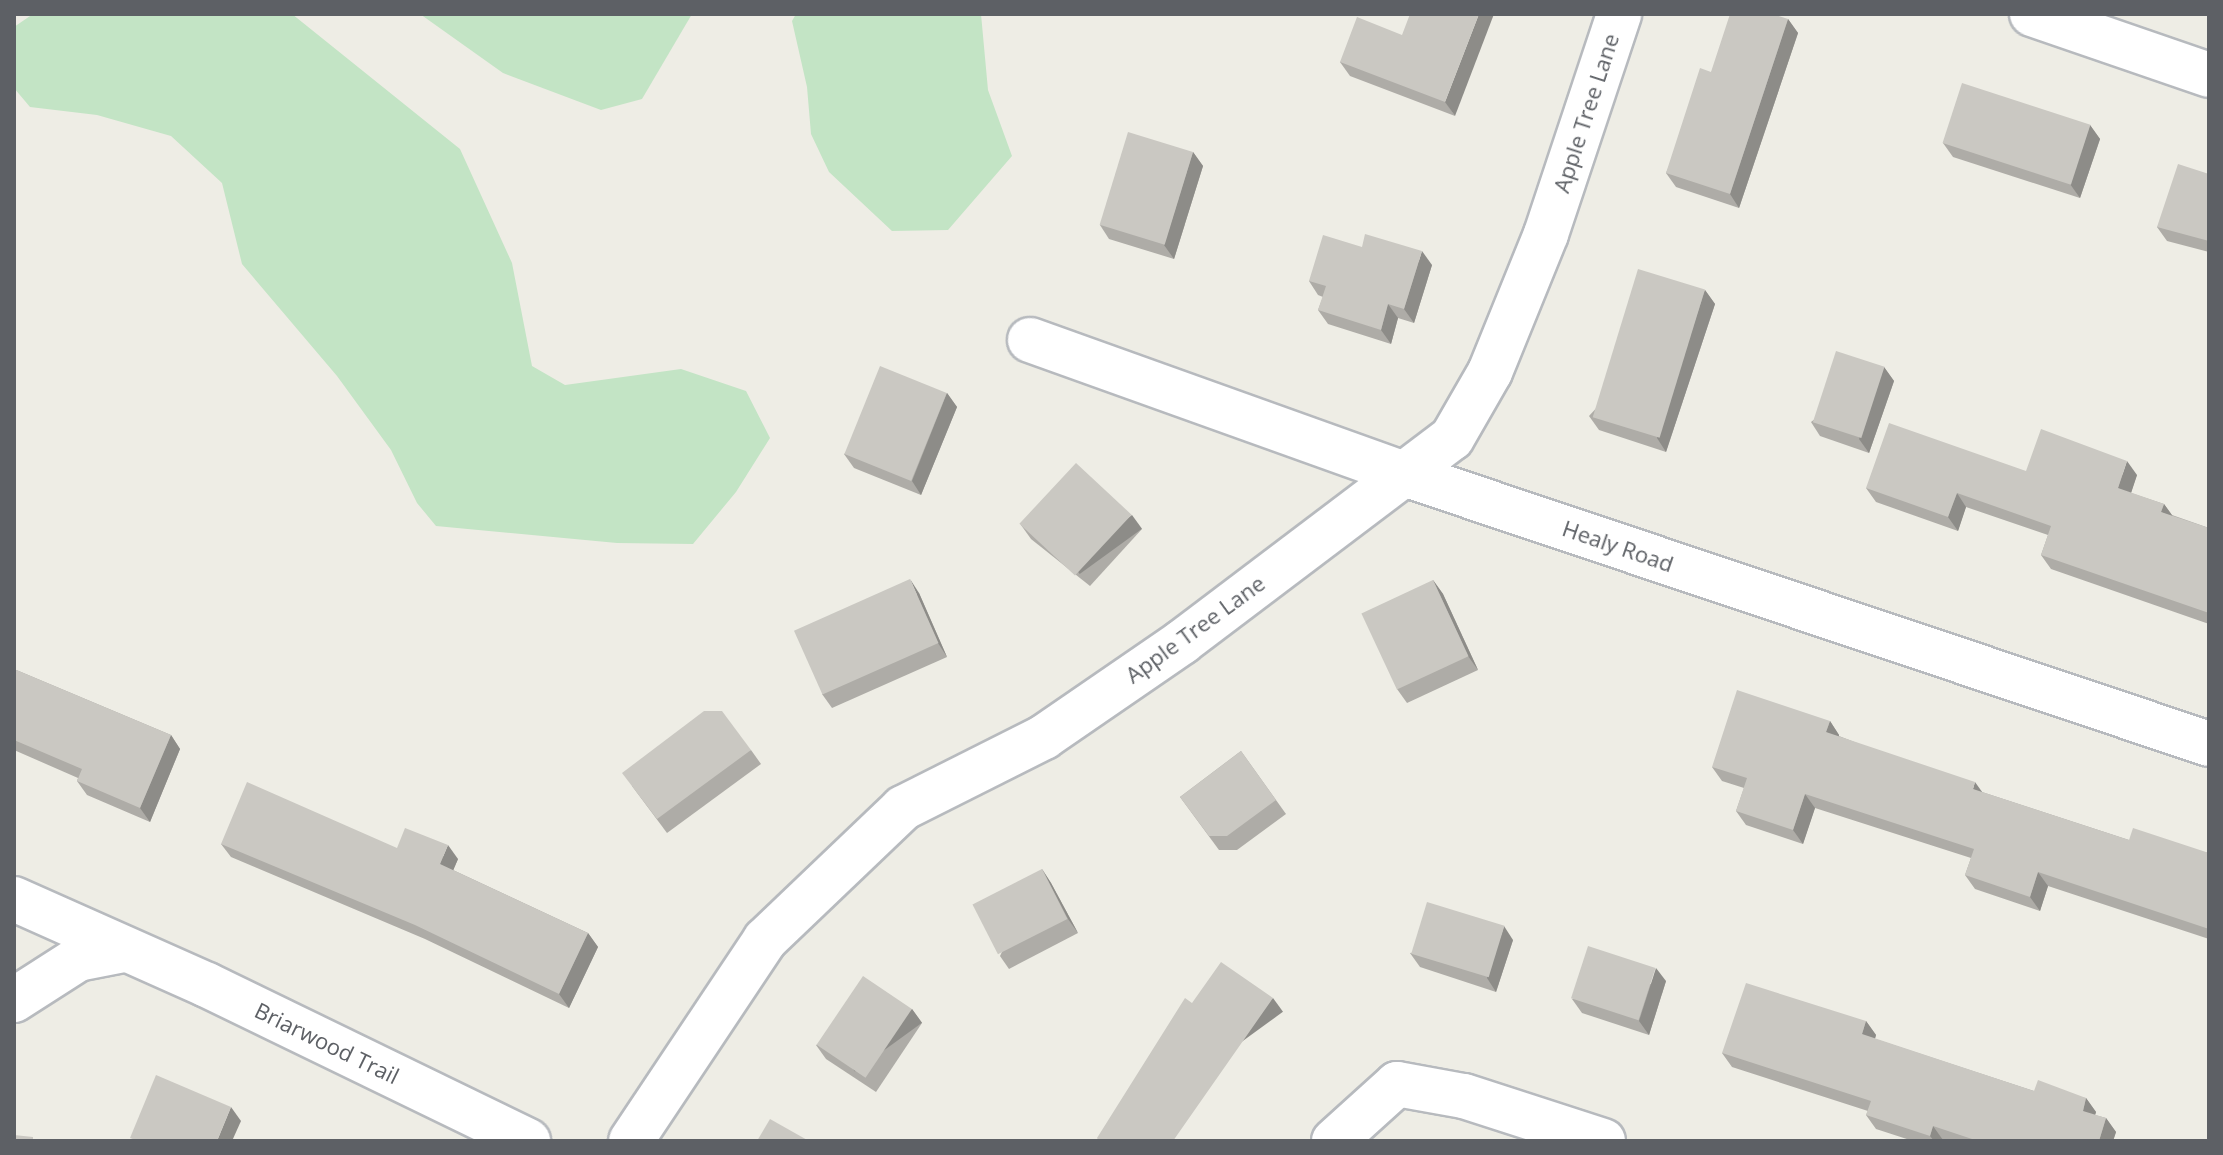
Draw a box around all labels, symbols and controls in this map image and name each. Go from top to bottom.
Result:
street label: Apple Tree Lane [1548,30,1624,196]
street label: Healy Road [1559,515,1677,577]
street label: Apple Tree Lane [1120,570,1270,688]
street label: Briarwood Trail [251,997,403,1089]

